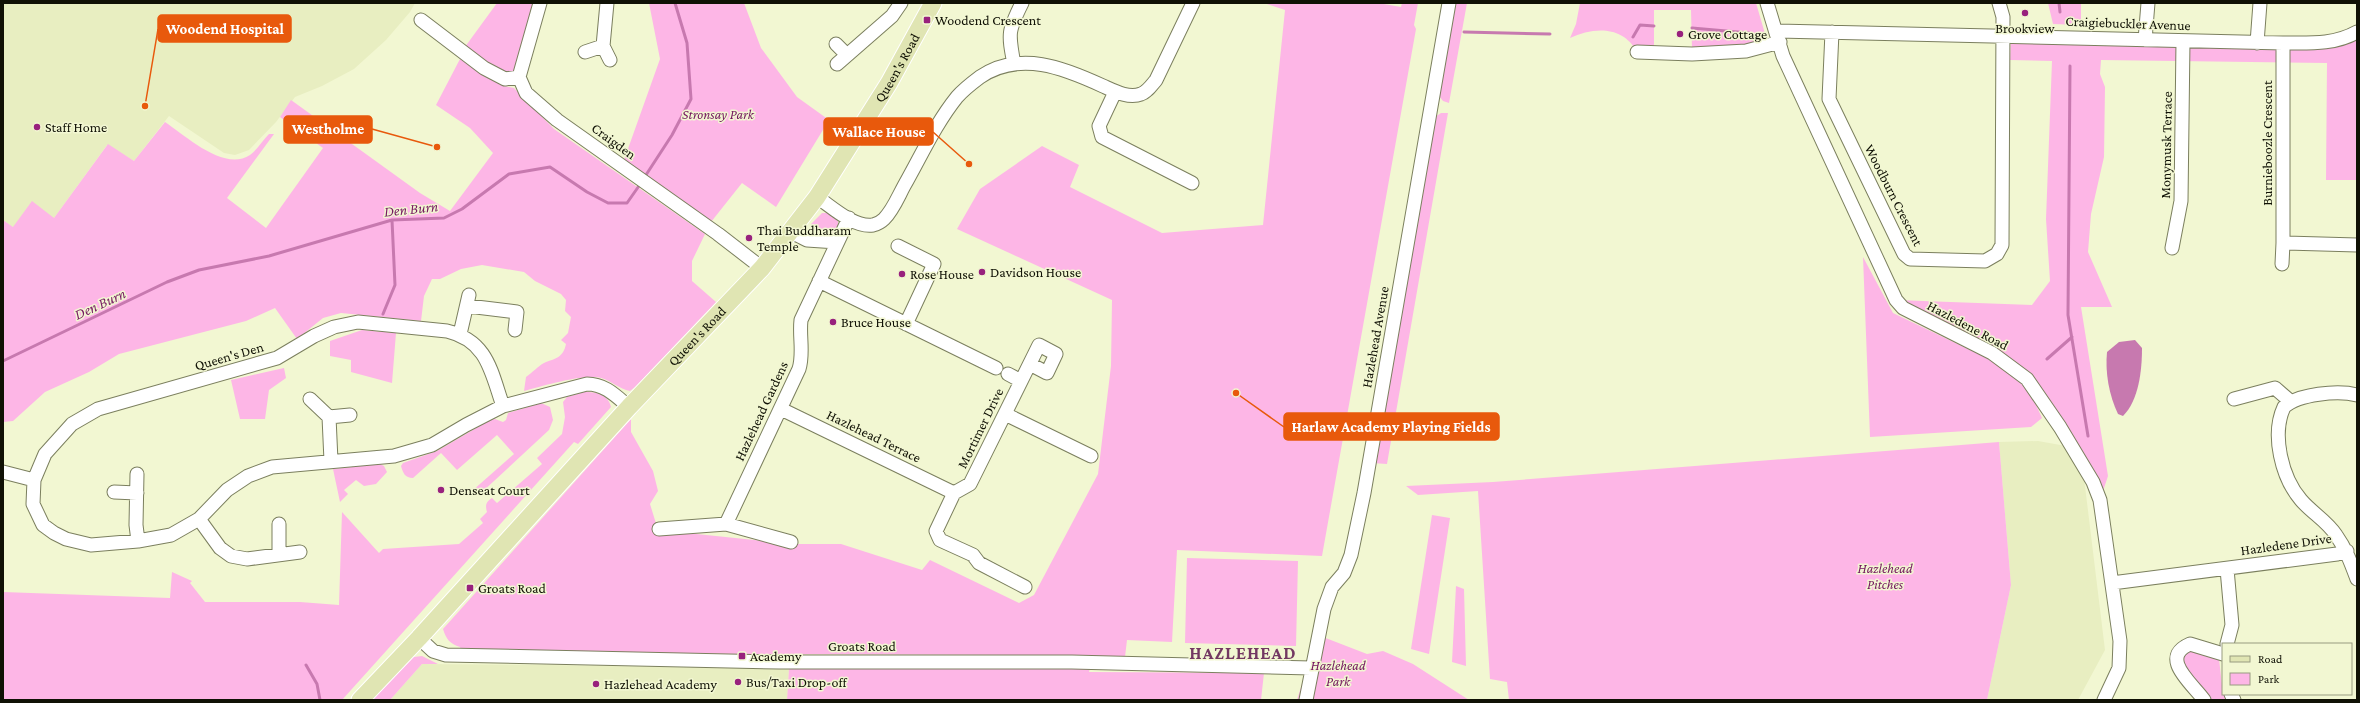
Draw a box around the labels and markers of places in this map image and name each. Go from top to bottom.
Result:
marker: Brookview [2020,8,2030,18]
place label: Woodend Crescent [935,12,1041,28]
callout: Woodend Hospital [158,15,291,42]
marker: Woodend Crescent [922,15,932,25]
place label: Brookview [1995,20,2055,36]
place label: Grove Cottage [1688,26,1767,42]
marker: Grove Cottage [1675,29,1685,39]
callout: Westholme [284,116,372,143]
callout: Wallace House [824,118,933,145]
place label: Staff Home [45,119,107,135]
marker: Staff Home [32,122,42,132]
place label: Thai Buddharam Temple [757,222,851,254]
marker: Thai Buddharam Temple [744,233,754,243]
place label: Davidson House [990,264,1081,280]
place label: Rose House [910,266,974,282]
marker: Davidson House [977,267,987,277]
marker: Rose House [897,269,907,279]
place label: Bruce House [841,314,911,330]
marker: Bruce House [828,317,838,327]
callout: Harlaw Academy Playing Fields [1284,413,1499,440]
place label: Denseat Court [449,482,530,498]
marker: Denseat Court [436,485,446,495]
place label: Groats Road [478,580,547,596]
marker: Groats Road [465,583,475,593]
place label: Academy [750,648,802,664]
marker: Academy [737,651,747,661]
place label: Bus/Taxi Drop-off [746,674,848,690]
place label: Hazlehead Academy [604,676,718,692]
marker: Bus/Taxi Drop-off [733,677,743,687]
marker: Hazlehead Academy [591,679,601,689]

